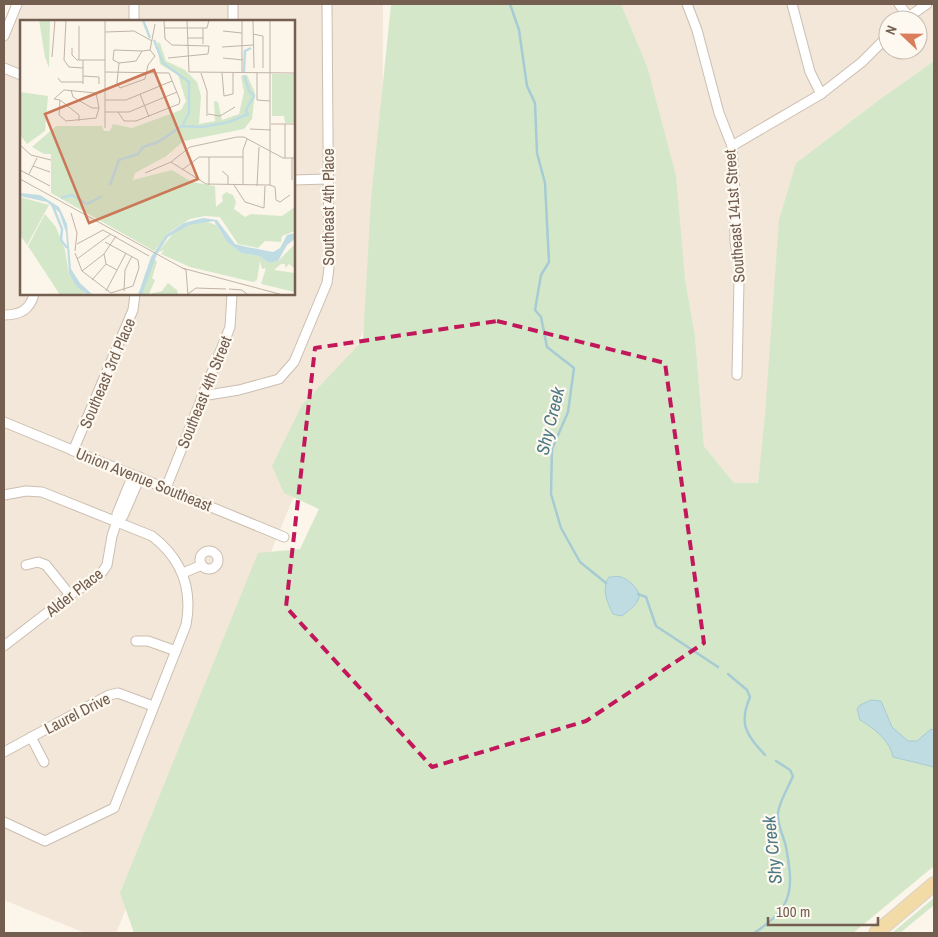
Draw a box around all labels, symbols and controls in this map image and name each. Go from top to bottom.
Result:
north arrow [878,10,928,60]
inset map [20,20,295,295]
text: N [881,23,901,37]
street label: Southeast 4th Place [317,148,339,266]
street label: Southeast 141st Street [718,148,750,283]
street label: Southeast 3rd Place [74,314,140,432]
street label: Southeast 4th Street [171,332,237,452]
water label: Shy Creek [530,384,571,457]
street label: Union Avenue Southeast [73,442,216,516]
street label: Alder Place [40,563,107,622]
street label: Laurel Drive [40,687,114,739]
water label: Shy Creek [756,814,788,886]
scale bar [768,894,878,926]
text: 100 m [776,901,810,922]

